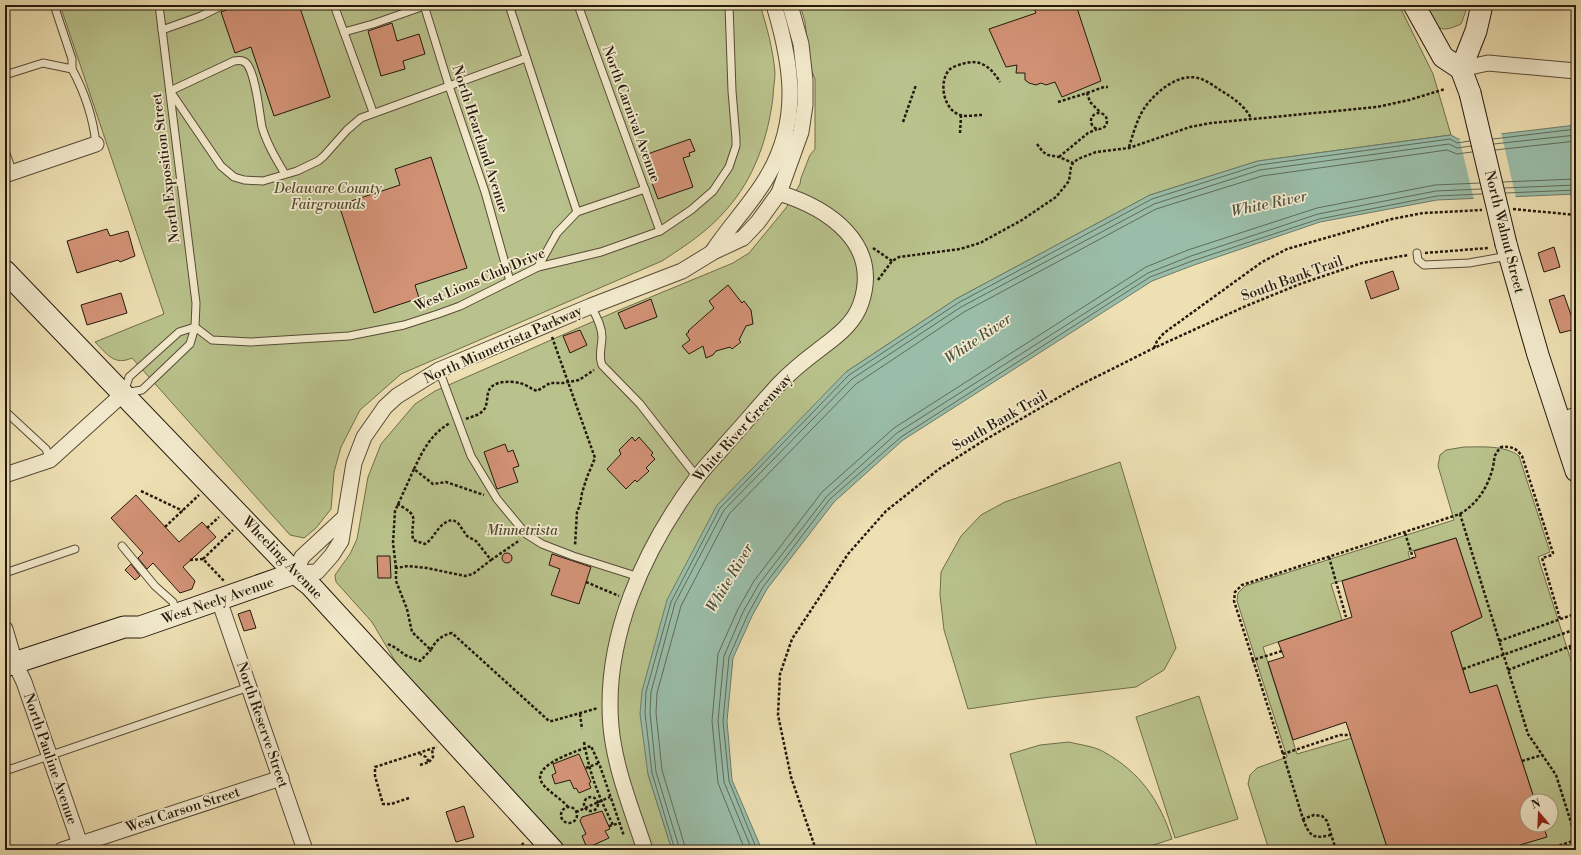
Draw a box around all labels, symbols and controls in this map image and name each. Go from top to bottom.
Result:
street label: North Carnival Avenue [598,43,664,185]
street label: North Heartland Avenue [448,63,512,215]
street label: North Exposition Street [148,92,184,244]
street label: North Walnut Street [1480,169,1528,295]
park label: Delaware County Fairgrounds [273,180,383,214]
water label: White River [1229,187,1309,221]
street label: West Lions Club Drive [411,244,548,316]
street label: South Bank Trail [1239,252,1345,306]
street label: North Minnetrista Parkway [421,302,585,388]
water label: White River [941,309,1016,368]
street label: White River Greenway [689,370,797,487]
street label: South Bank Trail [949,387,1051,455]
street label: Wheeling Avenue [237,512,326,603]
park label: Minnetrista [486,522,558,540]
water label: White River [702,540,758,616]
street label: West Neely Avenue [159,573,276,629]
street label: North Reserve Street [232,660,292,790]
street label: North Pauline Avenue [19,691,81,827]
street label: West Carson Street [123,783,242,837]
north arrow [1519,793,1559,833]
text: N [1530,796,1543,813]

